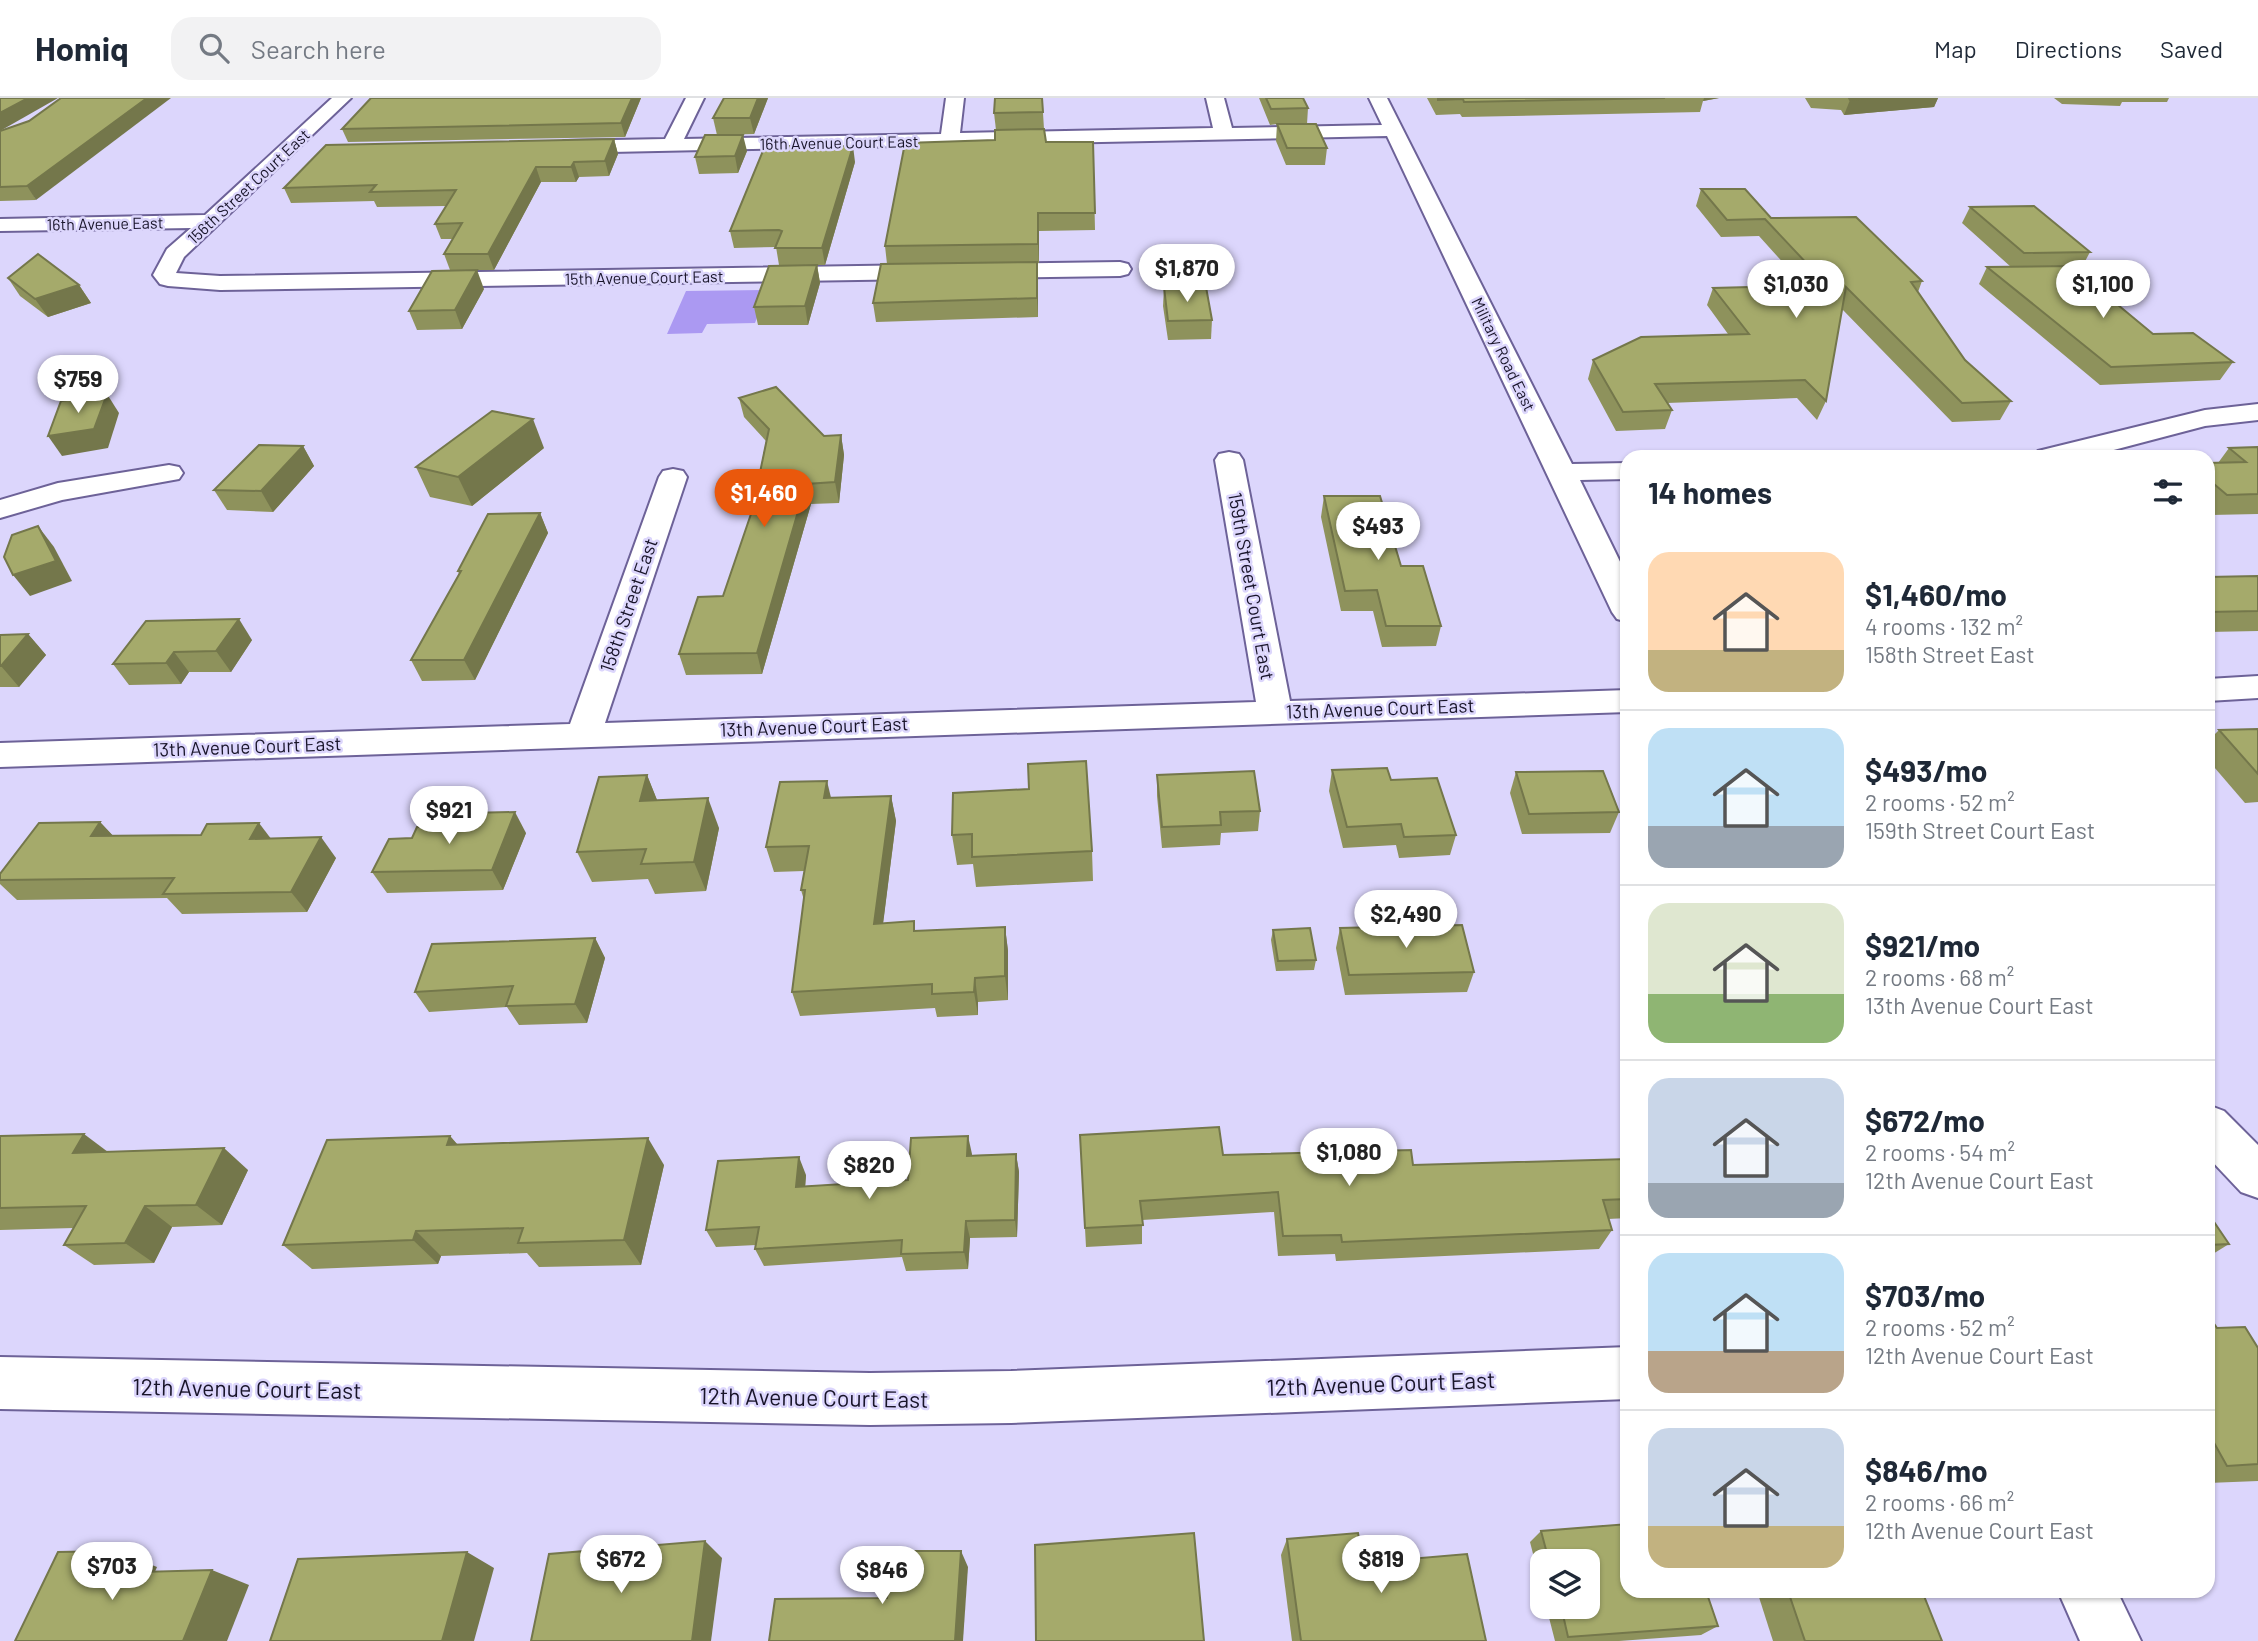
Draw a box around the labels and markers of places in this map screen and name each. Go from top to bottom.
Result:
pin: $1,870 [1130,244,1244,304]
pin: $1,030 [1739,260,1853,320]
pin: $1,100 [2046,260,2160,320]
pin: $759 [37,356,119,415]
pin: $1,460 [707,470,821,529]
pin: $493 [1337,503,1419,562]
pin: $921 [408,786,490,846]
pin: $2,490 [1349,890,1463,950]
pin: $1,080 [1292,1128,1406,1188]
pin: $820 [828,1142,910,1201]
pin: $672 [580,1536,662,1595]
pin: $819 [1340,1536,1422,1595]
pin: $703 [71,1542,153,1602]
pin: $846 [841,1546,923,1606]

